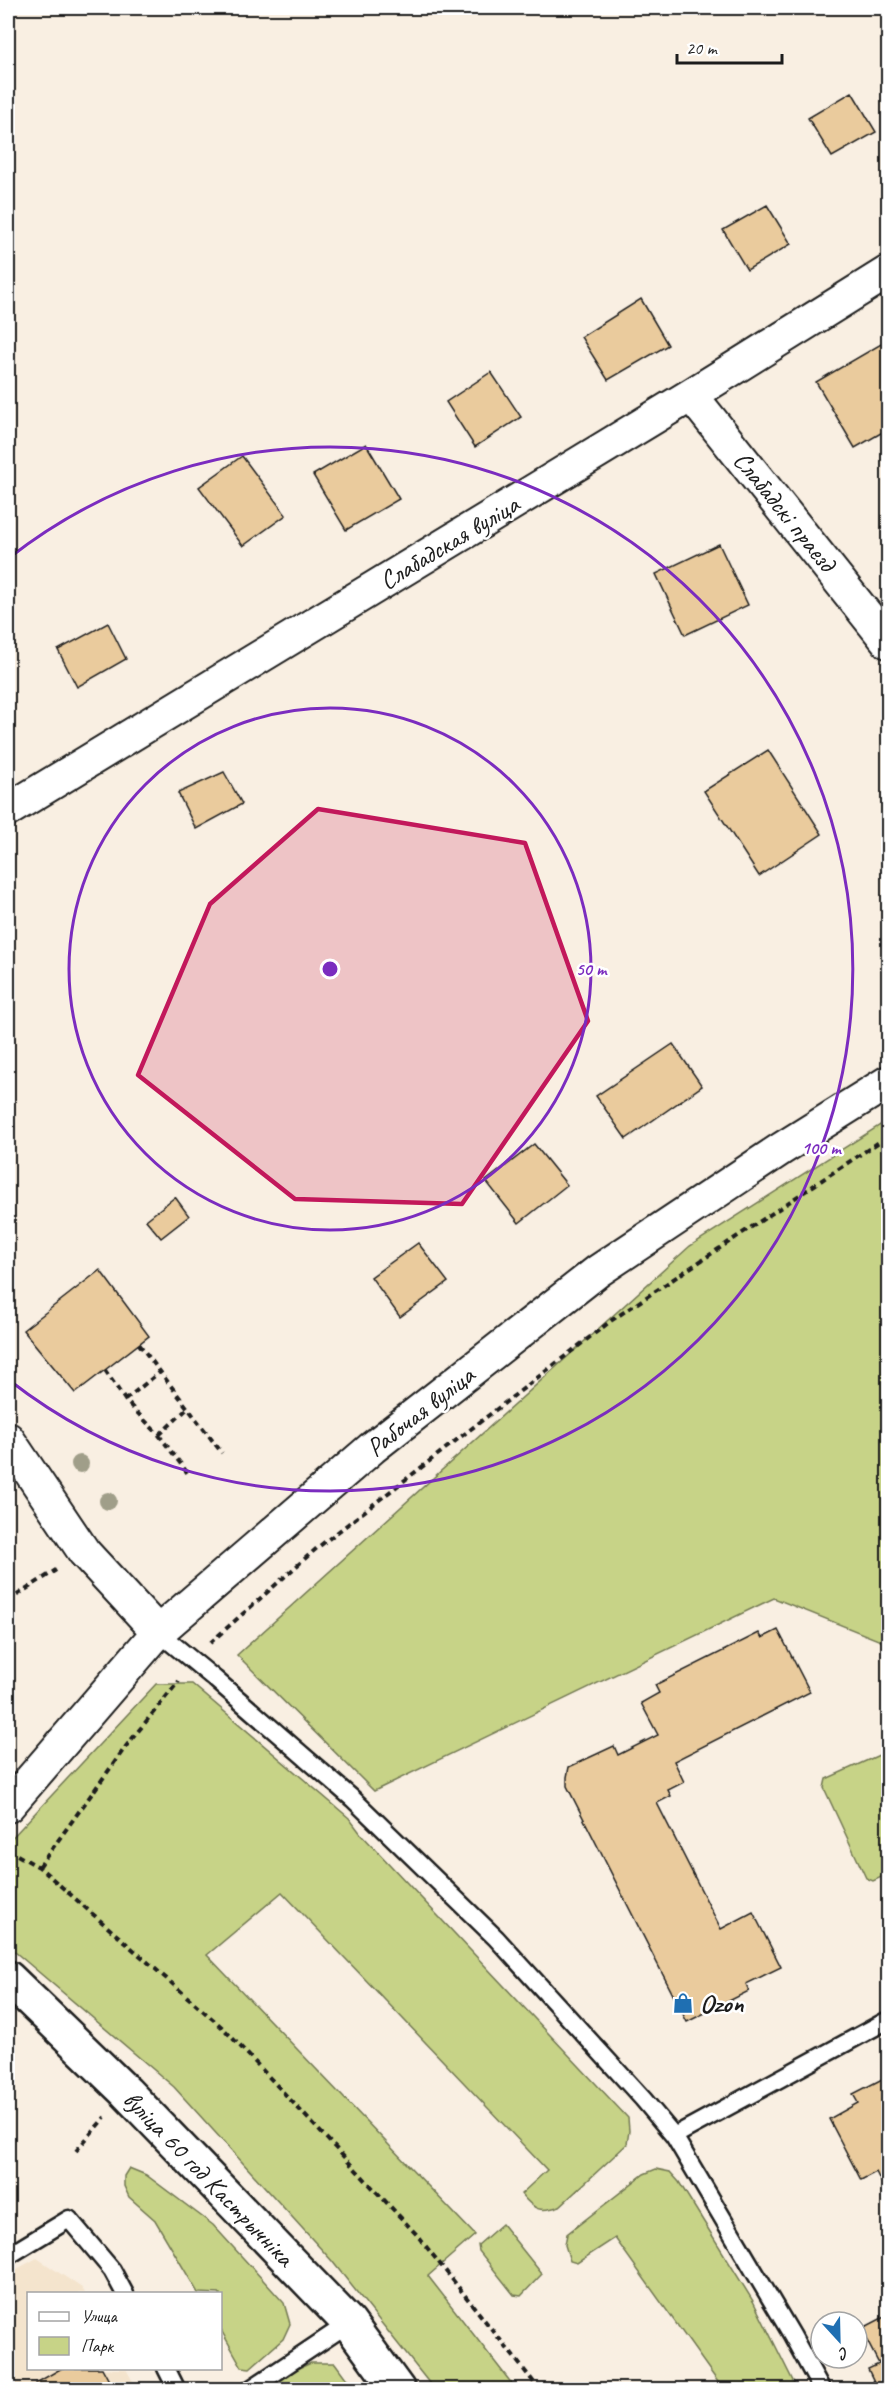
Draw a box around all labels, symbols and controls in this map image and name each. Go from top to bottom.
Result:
scale bar [677,27,782,65]
text: 20 m [686,37,719,59]
street label: Слабадскі праезд [726,445,845,580]
street label: Слабадская вуліца [373,487,527,597]
text: 50 m [576,958,608,980]
centre of rings [320,959,340,979]
text: 100 m [802,1137,842,1159]
street label: Рабочая вуліца [360,1358,482,1464]
place label: Ozon [700,1987,745,2020]
shop icon: Ozon [671,1991,695,2015]
street label: вуліца 60 год Кастрычніка [116,2083,302,2275]
legend [27,2292,222,2370]
text: Улица [81,2305,118,2327]
north arrow [809,2310,869,2370]
text: Парк [81,2335,115,2357]
text: С [835,2342,852,2365]

